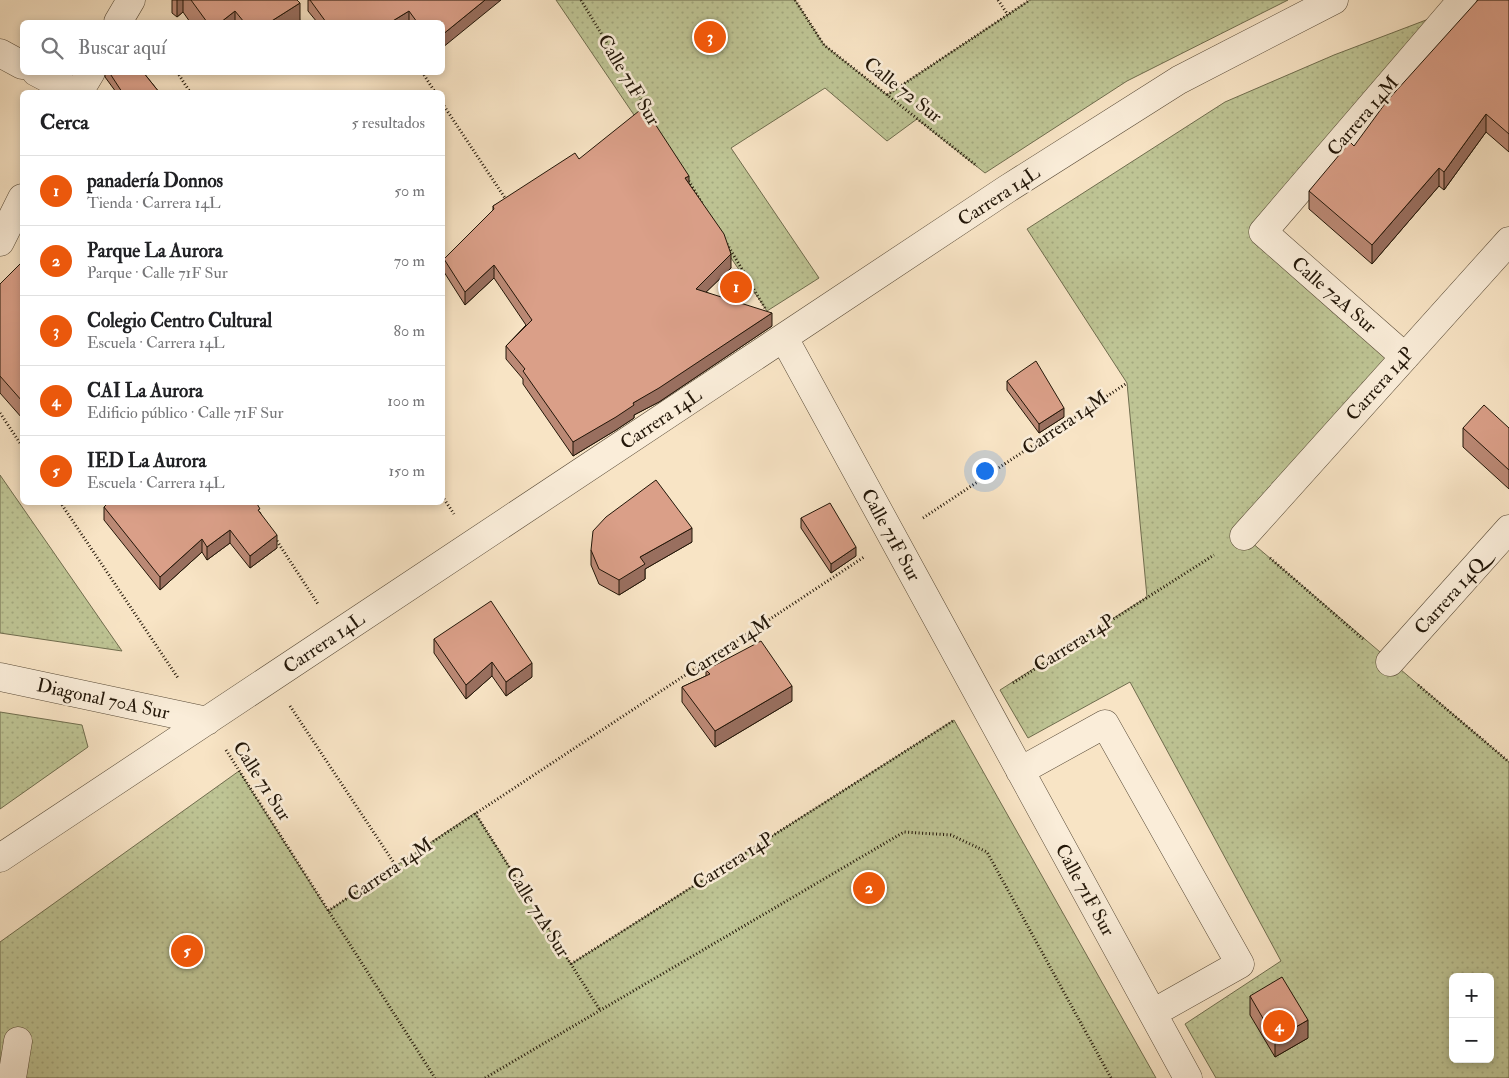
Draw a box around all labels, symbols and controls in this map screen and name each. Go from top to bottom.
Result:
pin: 3 [694,18,726,56]
search box [20,20,445,75]
street label: Calle 71F Sur [592,30,666,130]
icon: search [38,34,66,62]
text: Buscar aquí [78,36,166,60]
street label: Calle 72 Sur [859,52,947,128]
street label: Carrera 14M [1322,71,1404,161]
text: Cerca [40,109,89,136]
text: 5 resultados [351,113,425,133]
street label: Carrera 14L [953,160,1045,231]
text: panadería Donnos [87,169,223,193]
text: 1 [53,181,59,201]
text: 50 m [394,181,425,201]
text: Tienda · Carrera 14L [87,193,221,213]
text: Parque La Aurora [87,239,223,263]
text: 2 [52,251,60,271]
text: 70 m [394,251,425,271]
street label: Calle 72A Sur [1286,251,1382,339]
text: Parque · Calle 71F Sur [87,263,228,283]
pin: 1 [720,268,752,306]
text: Colegio Centro Cultural [87,309,272,333]
text: 3 [53,321,59,341]
text: 80 m [394,321,425,341]
text: Escuela · Carrera 14L [87,333,225,353]
street label: Carrera 14P [1341,342,1419,426]
text: CAI La Aurora [87,379,203,403]
street label: Carrera 14L [616,383,707,455]
street label: Carrera 14M [1018,386,1112,460]
text: 4 [52,391,60,411]
text: 100 m [387,391,425,411]
text: Edificio público · Calle 71F Sur [87,403,283,423]
text: IED La Aurora [87,449,206,473]
your location [972,458,998,484]
text: 5 [52,461,60,481]
text: 150 m [388,461,425,481]
text: Escuela · Carrera 14L [87,473,225,493]
street label: Calle 71F Sur [856,485,926,585]
street label: Carrera 14Q [1409,544,1499,640]
street label: Carrera 14L [279,607,370,679]
street label: Carrera 14P [1029,609,1119,677]
street label: Carrera 14M [680,610,776,684]
street label: Diagonal 70A Sur [34,673,172,725]
street label: Calle 71 Sur [227,737,297,825]
street label: Carrera 14P [688,827,778,895]
street label: Carrera 14M [343,833,437,907]
street label: Calle 71F Sur [1050,840,1120,940]
street label: Calle 71A Sur [501,862,575,962]
pin: 2 [853,869,885,907]
pin: 5 [171,932,203,970]
map controls [1449,973,1494,1063]
button: + [1449,973,1494,1018]
pin: 4 [1263,1007,1295,1045]
button: − [1449,1018,1494,1063]

